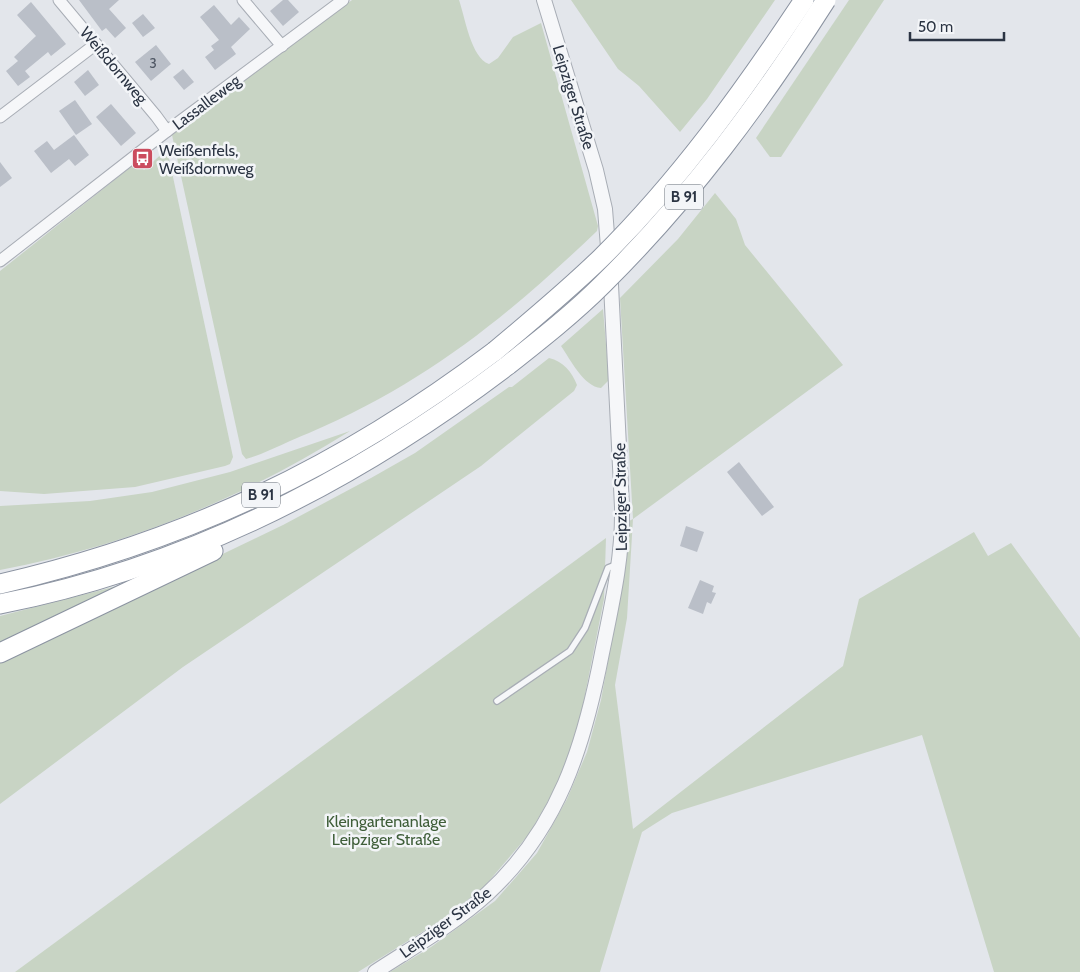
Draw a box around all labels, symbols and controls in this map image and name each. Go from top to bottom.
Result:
scale bar [910,10,1004,42]
text: 50 m [918,18,953,36]
street label: Weißdornweg [76,23,152,108]
street label: Leipziger Straße [549,43,598,152]
house number: 3 [149,54,157,72]
street label: Lassalleweg [169,70,245,134]
place label: Weißenfels, Weißdornweg [159,141,255,178]
bus stop icon: Weißenfels, Weißdornweg [131,147,155,171]
road number: B 91 [665,184,703,210]
street label: Leipziger Straße [610,443,631,551]
road number: B 91 [242,482,280,508]
park label: Kleingartenanlage Leipziger Straße [326,812,446,849]
street label: Leipziger Straße [396,883,495,962]

